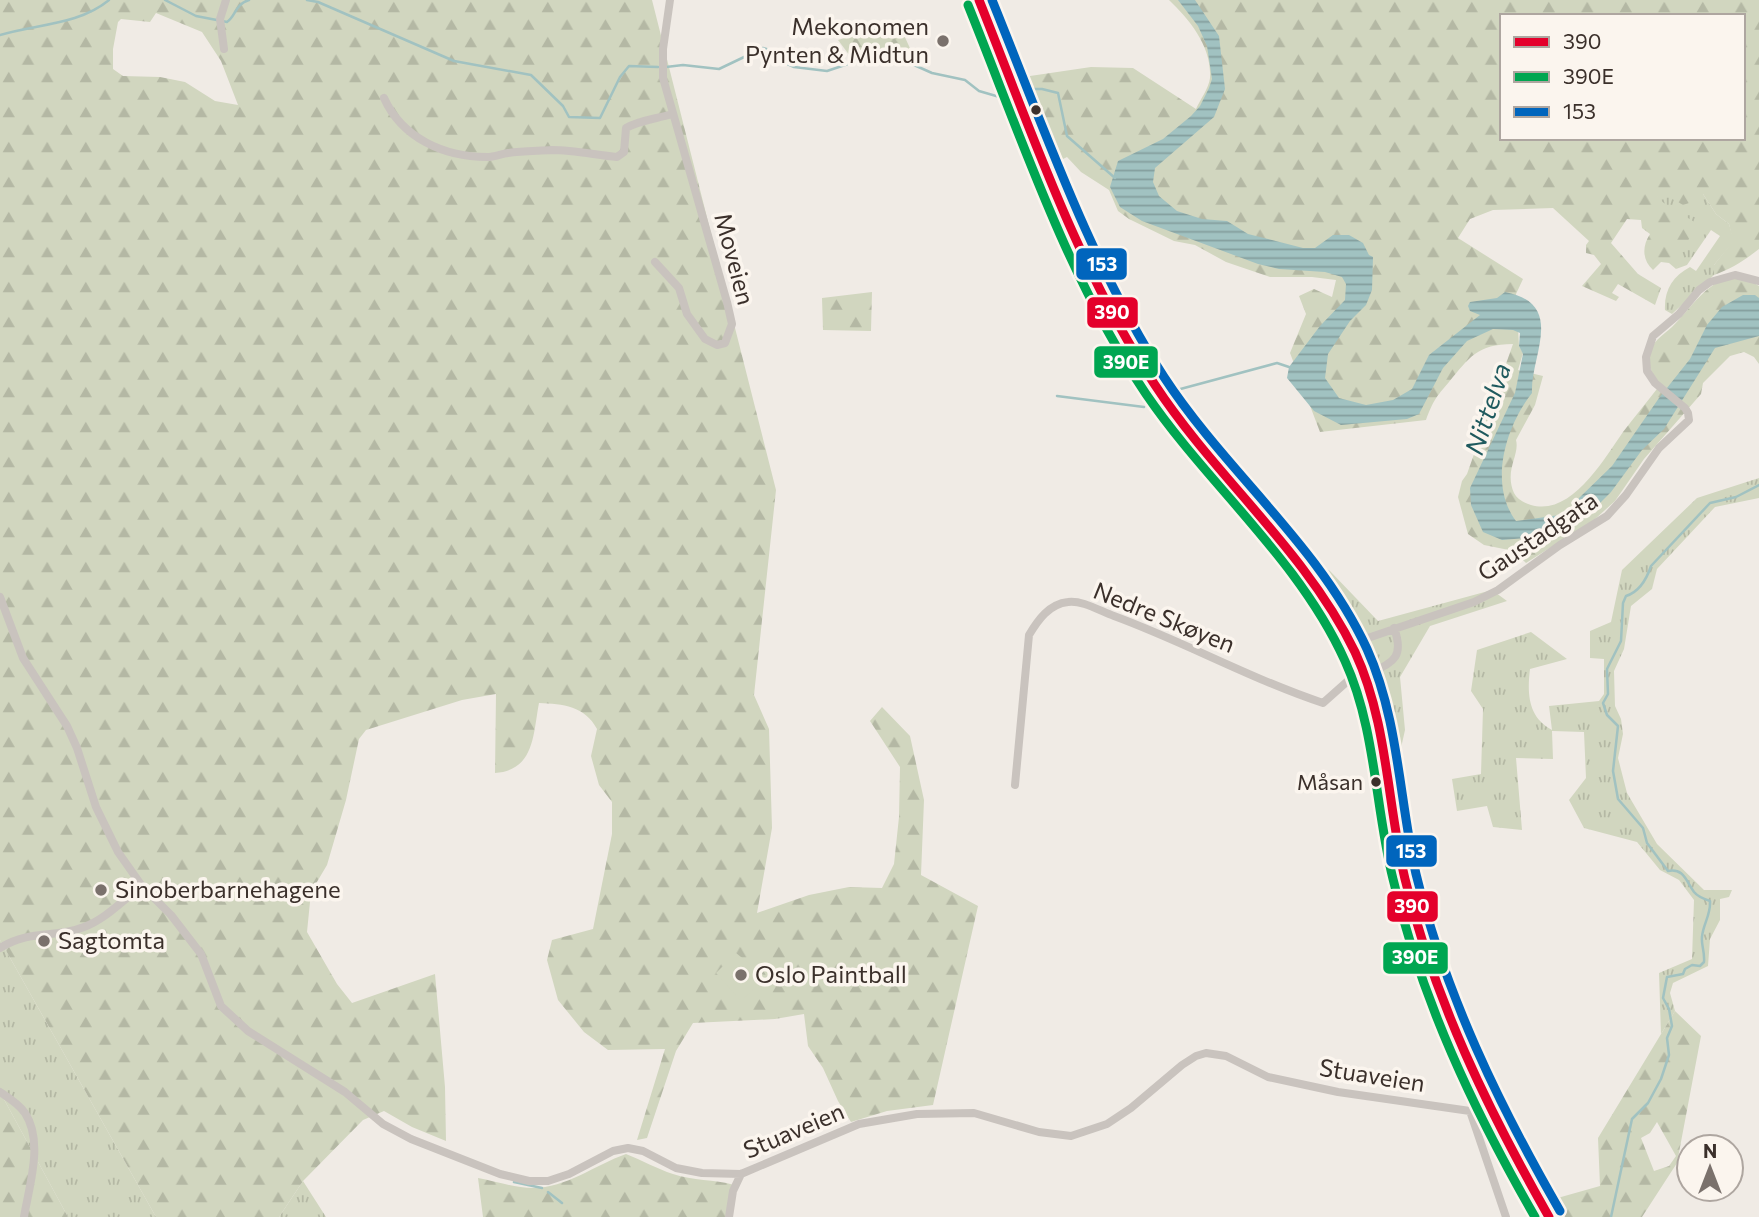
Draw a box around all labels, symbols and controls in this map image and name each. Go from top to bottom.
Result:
place label: Mekonomen Pynten & Midtun [745,11,929,68]
legend [1500,14,1745,140]
text: 390 [1563,28,1601,53]
marker: Mekonomen Pynten & Midtun [935,33,951,49]
text: 390E [1563,63,1614,88]
text: 153 [1563,98,1596,123]
unlabelled marker [1029,103,1043,117]
street label: Moveien [709,209,762,308]
line badge: 153 [1075,247,1128,281]
text: 153 [1087,252,1117,275]
line badge: 390 [1086,296,1139,329]
text: 390 [1094,300,1130,323]
line badge: 390E [1093,345,1159,379]
text: 390E [1103,350,1149,373]
water label: Nittelva [1457,359,1516,458]
street label: Gaustadgata [1472,485,1603,586]
street label: Nedre Skøyen [1090,575,1239,658]
place label: Måsan [1297,768,1363,795]
marker: Måsan [1369,775,1383,789]
line badge: 153 [1385,834,1438,868]
text: 153 [1396,839,1426,862]
place label: Sinoberbarnehagene [115,874,341,903]
marker: Sinoberbarnehagene [93,882,109,898]
line badge: 390 [1386,890,1439,923]
text: 390 [1394,894,1430,917]
place label: Sagtomta [58,925,165,954]
marker: Sagtomta [36,933,52,949]
line badge: 390E [1382,941,1449,975]
text: 390E [1392,945,1438,968]
place label: Oslo Paintball [755,959,907,988]
marker: Oslo Paintball [733,967,749,983]
street label: Stuaveien [1317,1052,1427,1097]
street label: Stuaveien [739,1095,848,1164]
north arrow [1675,1133,1745,1203]
text: N [1703,1139,1717,1162]

